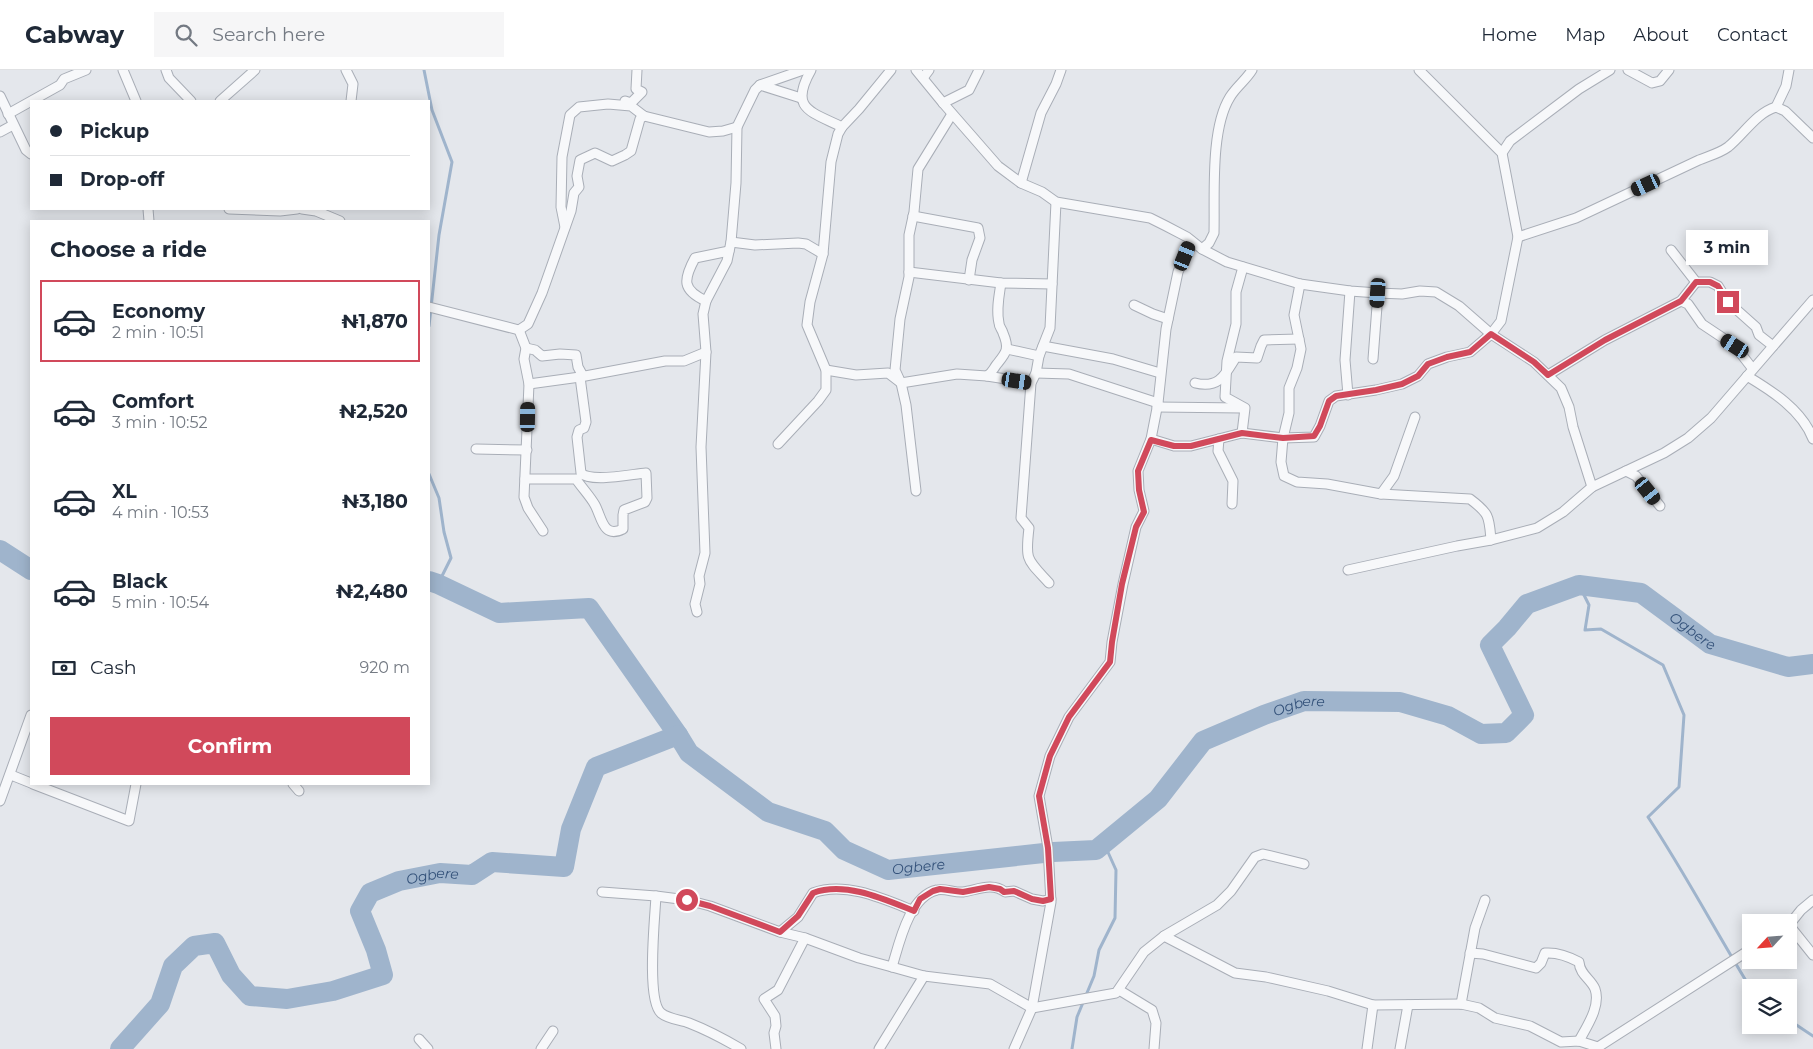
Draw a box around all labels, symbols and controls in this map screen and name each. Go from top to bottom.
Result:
search box [154,12,504,57]
text: Cabway [25,20,124,49]
icon: search [172,21,200,49]
text: Search here [212,23,325,46]
text: Home [1481,24,1537,46]
text: Map [1565,24,1605,46]
text: About [1633,24,1689,46]
text: Contact [1717,24,1788,46]
text: Pickup [80,120,149,143]
text: Drop-off [80,168,164,191]
car [1629,172,1662,198]
callout: 3 min [1687,230,1769,264]
text: Choose a ride [50,236,207,263]
text: 3 min [1704,238,1750,257]
car [1172,239,1197,273]
car [1369,278,1386,308]
route end [1717,291,1739,313]
icon: car [52,299,97,344]
text: Economy [112,300,205,323]
text: ₦1,870 [341,310,408,333]
text: 2 min · 10:51 [112,323,204,342]
car [1718,332,1751,360]
car [1001,371,1032,391]
icon: car [52,389,97,434]
text: Comfort [112,390,194,413]
text: ₦2,520 [339,400,408,423]
car [520,402,535,432]
text: 3 min · 10:52 [112,413,208,432]
car [1632,475,1663,507]
icon: car [52,479,97,524]
text: XL [112,480,137,503]
text: ₦3,180 [342,490,408,513]
text: 4 min · 10:53 [112,503,209,522]
icon: car [52,569,97,614]
text: Black [112,570,168,593]
text: ₦2,480 [336,580,408,603]
text: 5 min · 10:54 [112,593,209,612]
water label: Ogbere [1666,608,1717,654]
icon: cash [50,654,78,682]
text: Cash [90,656,137,679]
text: 920 m [359,658,410,677]
water label: Ogbere [1270,692,1325,720]
button: Confirm [50,717,410,775]
water label: Ogbere [891,855,946,879]
water label: Ogbere [404,864,459,888]
route start [676,889,698,911]
north arrow [1742,914,1798,969]
map controls [1742,914,1797,1034]
button: layers [1742,979,1797,1034]

